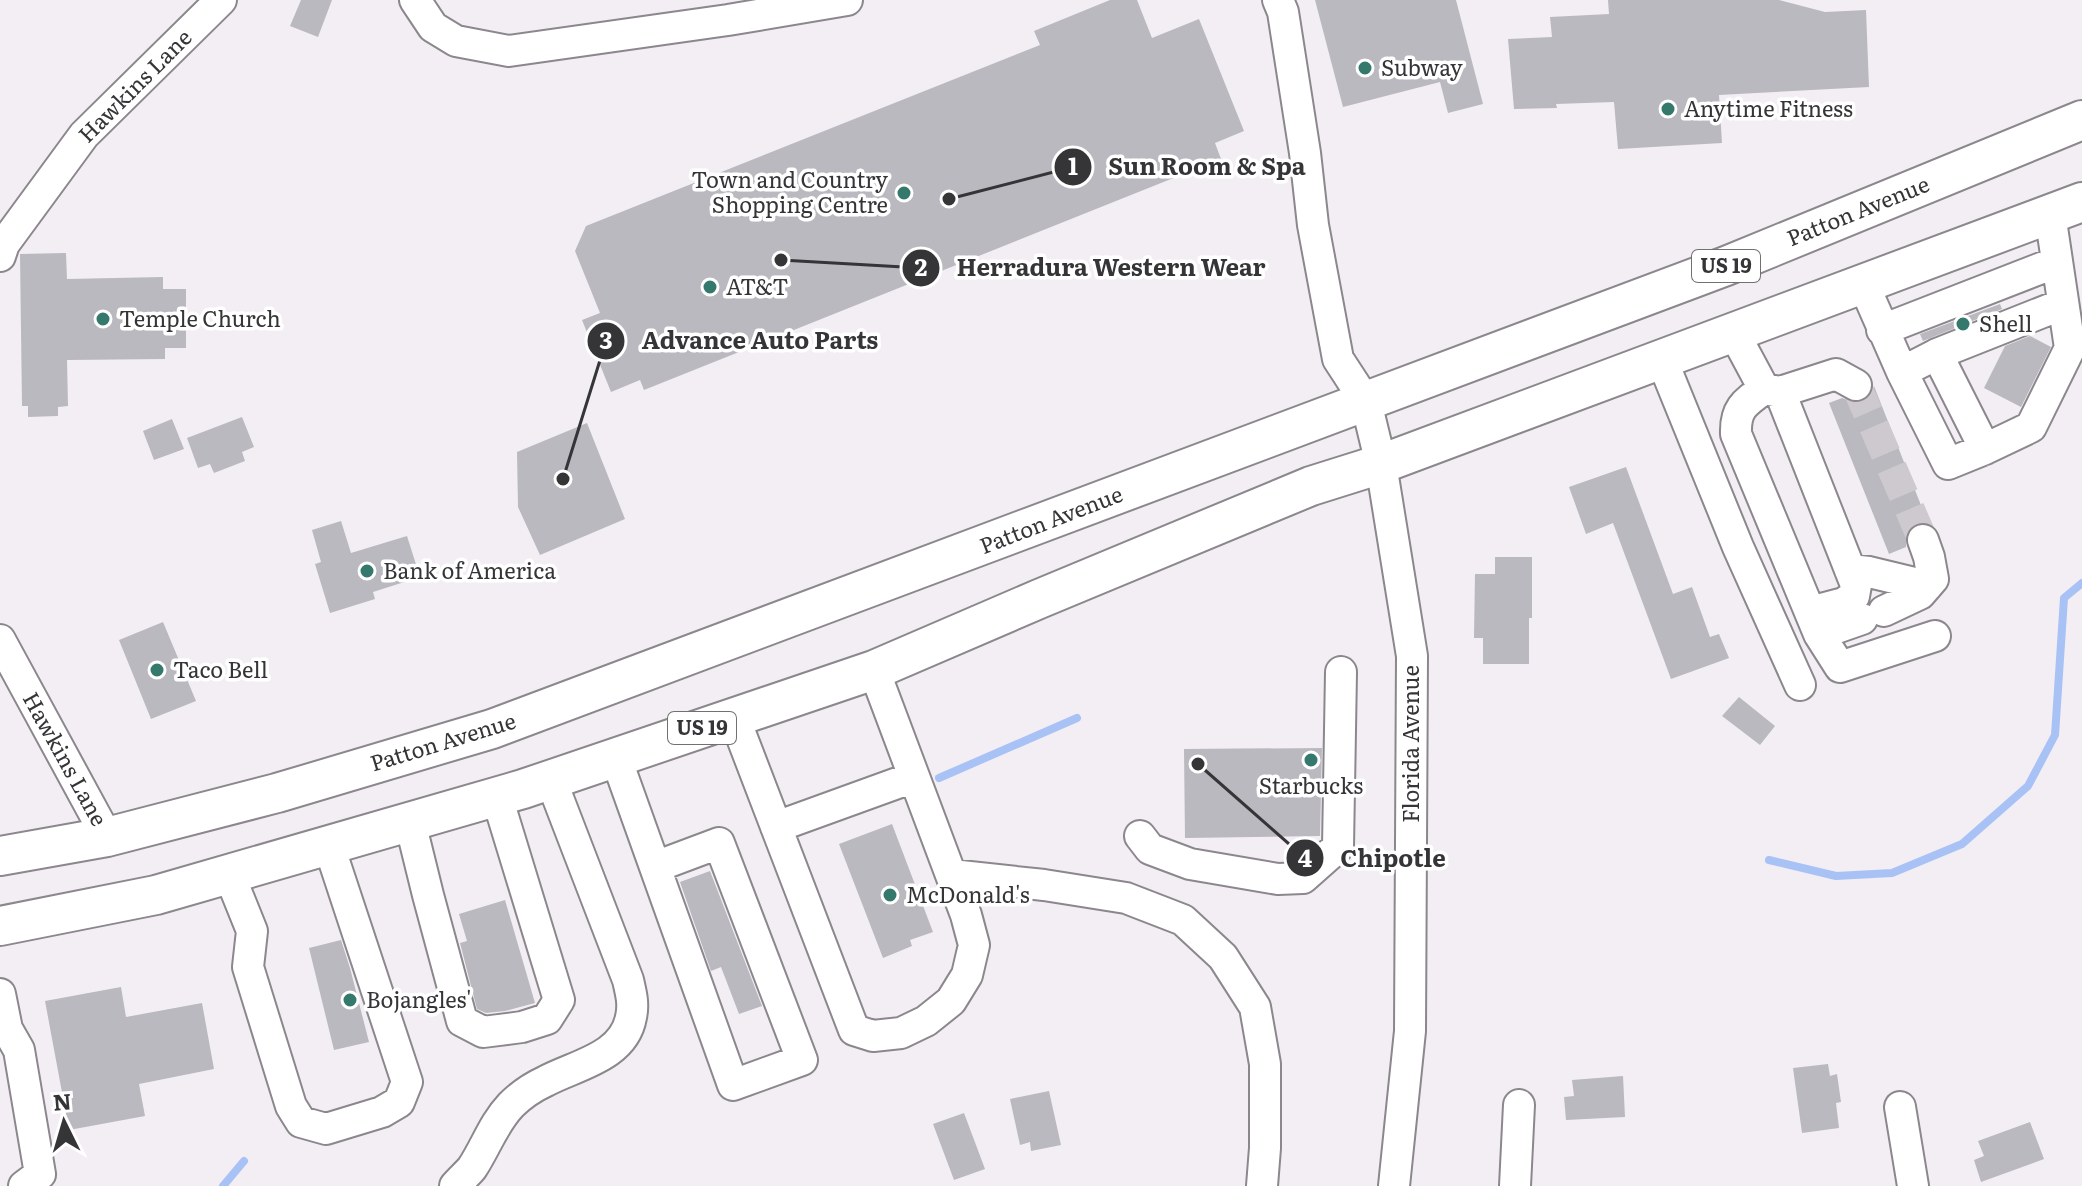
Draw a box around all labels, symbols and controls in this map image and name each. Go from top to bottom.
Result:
street label: Hawkins Lane [70,21,198,149]
place label: Subway [1381,50,1463,83]
marker: Subway [1356,59,1374,77]
place label: Anytime Fitness [1684,91,1853,124]
marker: Anytime Fitness [1659,100,1677,118]
callout: Sun Room & Spa [1053,143,1322,191]
text: 1 [1068,147,1078,182]
text: Sun Room & Spa [1108,147,1306,182]
place label: Town and Country Shopping Centre [691,162,888,220]
street label: Patton Avenue [1781,166,1934,253]
marker: Town and Country Shopping Centre [895,184,913,202]
callout: Herradura Western Wear [901,244,1282,292]
text: 2 [915,248,928,283]
text: Herradura Western Wear [956,248,1266,283]
road number: US 19 [1692,250,1760,282]
place label: AT&T [726,269,789,302]
marker: AT&T [701,278,719,296]
place label: Temple Church [119,301,281,334]
place label: Shell [1979,306,2032,339]
marker: Temple Church [94,310,112,328]
marker: Shell [1954,315,1972,333]
callout: Advance Auto Parts [586,317,894,365]
text: 3 [599,321,613,356]
text: Advance Auto Parts [642,321,878,356]
street label: Patton Avenue [974,476,1127,561]
place label: Bank of America [383,553,556,586]
marker: Bank of America [358,562,376,580]
place label: Taco Bell [173,652,268,685]
marker: Taco Bell [148,661,166,679]
street label: Florida Avenue [1393,665,1426,823]
street label: Hawkins Lane [16,685,117,831]
street label: Patton Avenue [366,703,520,778]
road number: US 19 [668,712,736,744]
marker: Starbucks [1302,751,1320,769]
place label: Starbucks [1259,768,1363,801]
callout: Chipotle [1285,834,1462,882]
text: 4 [1298,839,1313,874]
text: Chipotle [1340,839,1446,874]
place label: McDonald's [906,877,1030,910]
marker: McDonald's [881,886,899,904]
place label: Bojangles' [366,982,472,1015]
marker: Bojangles' [341,991,359,1009]
north arrow [24,1082,104,1162]
text: N [51,1083,73,1118]

